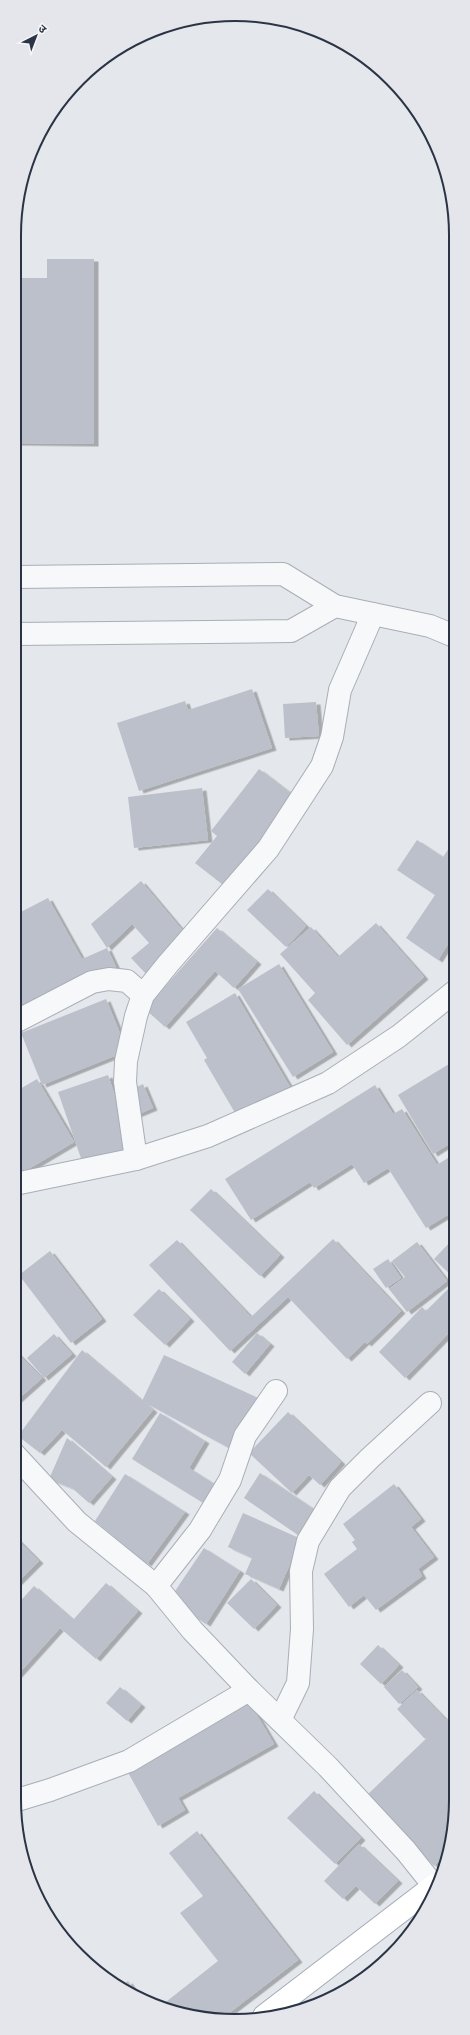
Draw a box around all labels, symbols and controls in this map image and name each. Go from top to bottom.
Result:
north arrow [16,16,56,56]
text: उ [36,21,50,36]

